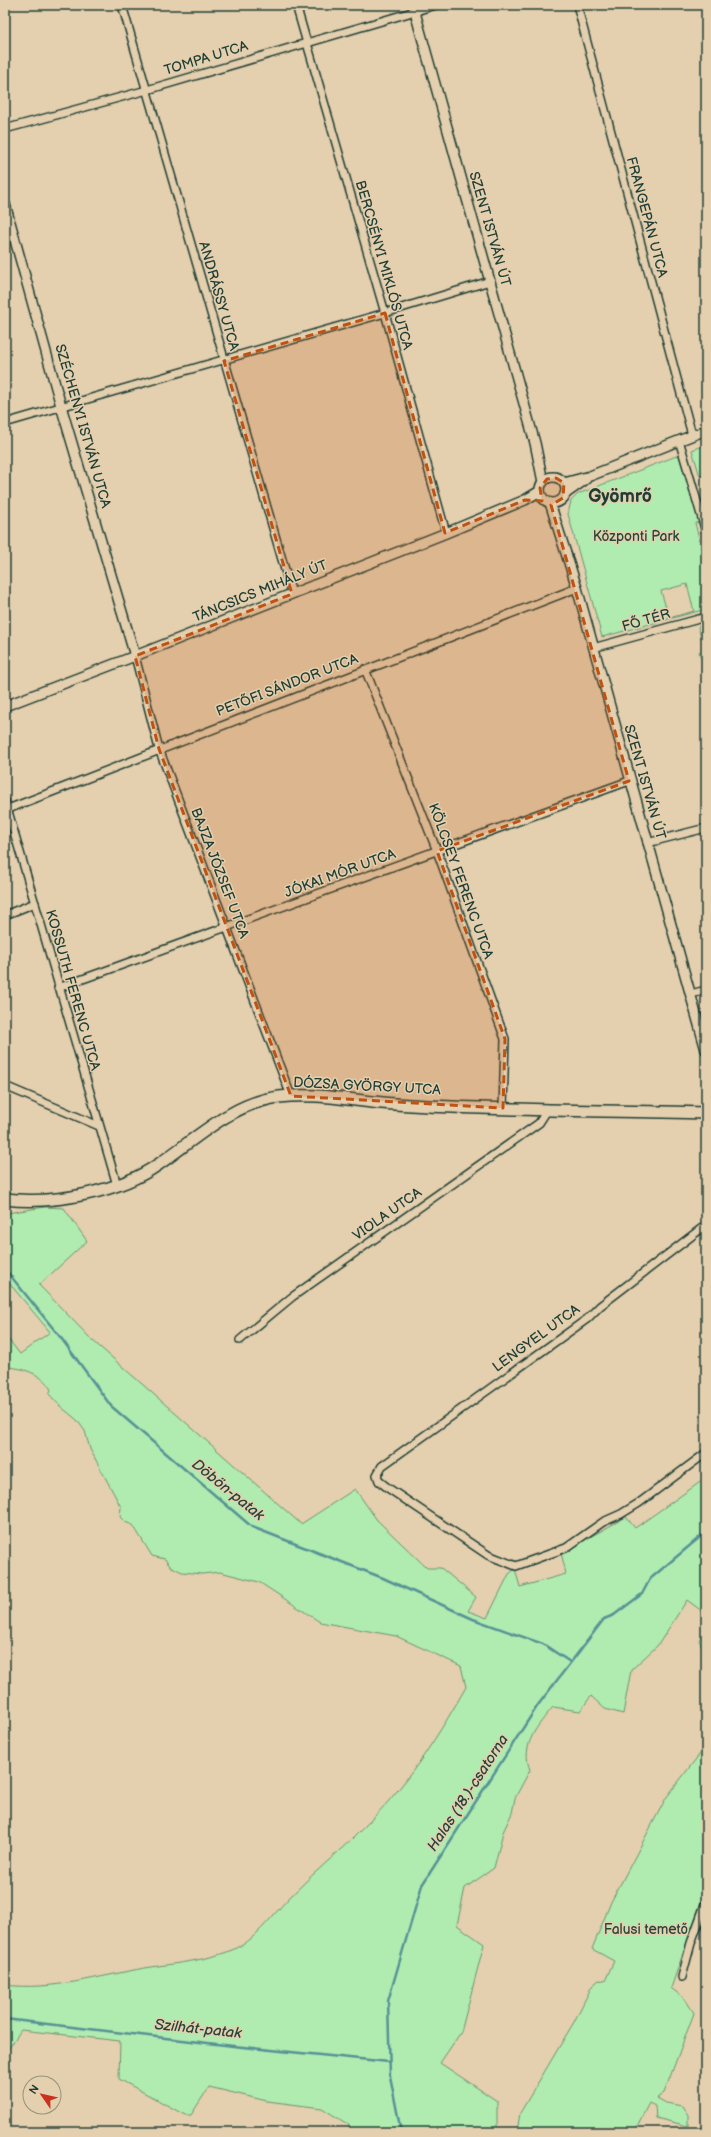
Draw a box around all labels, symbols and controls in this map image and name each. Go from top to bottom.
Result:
street label: TOMPA UTCA [162,37,250,79]
street label: FRANGEPÁN UTCA [623,155,672,280]
street label: SZENT ISTVÁN ÚT [465,169,516,289]
street label: BERCSÉNYI MIKLÓS UTCA [352,178,417,352]
street label: ANDRÁSSY UTCA [195,239,244,353]
street label: SZÉCHENYI ISTVÁN UTCA [51,342,116,510]
district label: Gyömrő [588,486,652,507]
park label: Központi Park [593,528,680,545]
street label: TÁNCSICS MIHÁLY ÚT [190,555,330,626]
street label: FŐ TÉR [620,604,672,635]
street label: PETŐFI SÁNDOR UTCA [213,649,361,720]
street label: SZENT ISTVÁN ÚT [620,722,671,842]
street label: KÖLCSEY FERENC UTCA [425,800,498,962]
street label: BAJZA JÓZSEF UTCA [187,805,254,941]
street label: JÓKAI MÓR UTCA [282,844,398,901]
street label: KOSSUTH FERENC UTCA [42,908,104,1073]
street label: DÓZSA GYÖRGY UTCA [293,1073,442,1098]
street label: VIOLA UTCA [349,1184,425,1244]
street label: LENGYEL UTCA [489,1300,583,1375]
water label: Döbön-patak [188,1455,269,1525]
water label: Halas (18.)-csatorna [423,1731,513,1855]
park label: Falusi temető [604,1921,688,1938]
water label: Szilhát-patak [153,2015,243,2043]
north arrow [22,2075,62,2115]
text: N [26,2083,42,2097]

